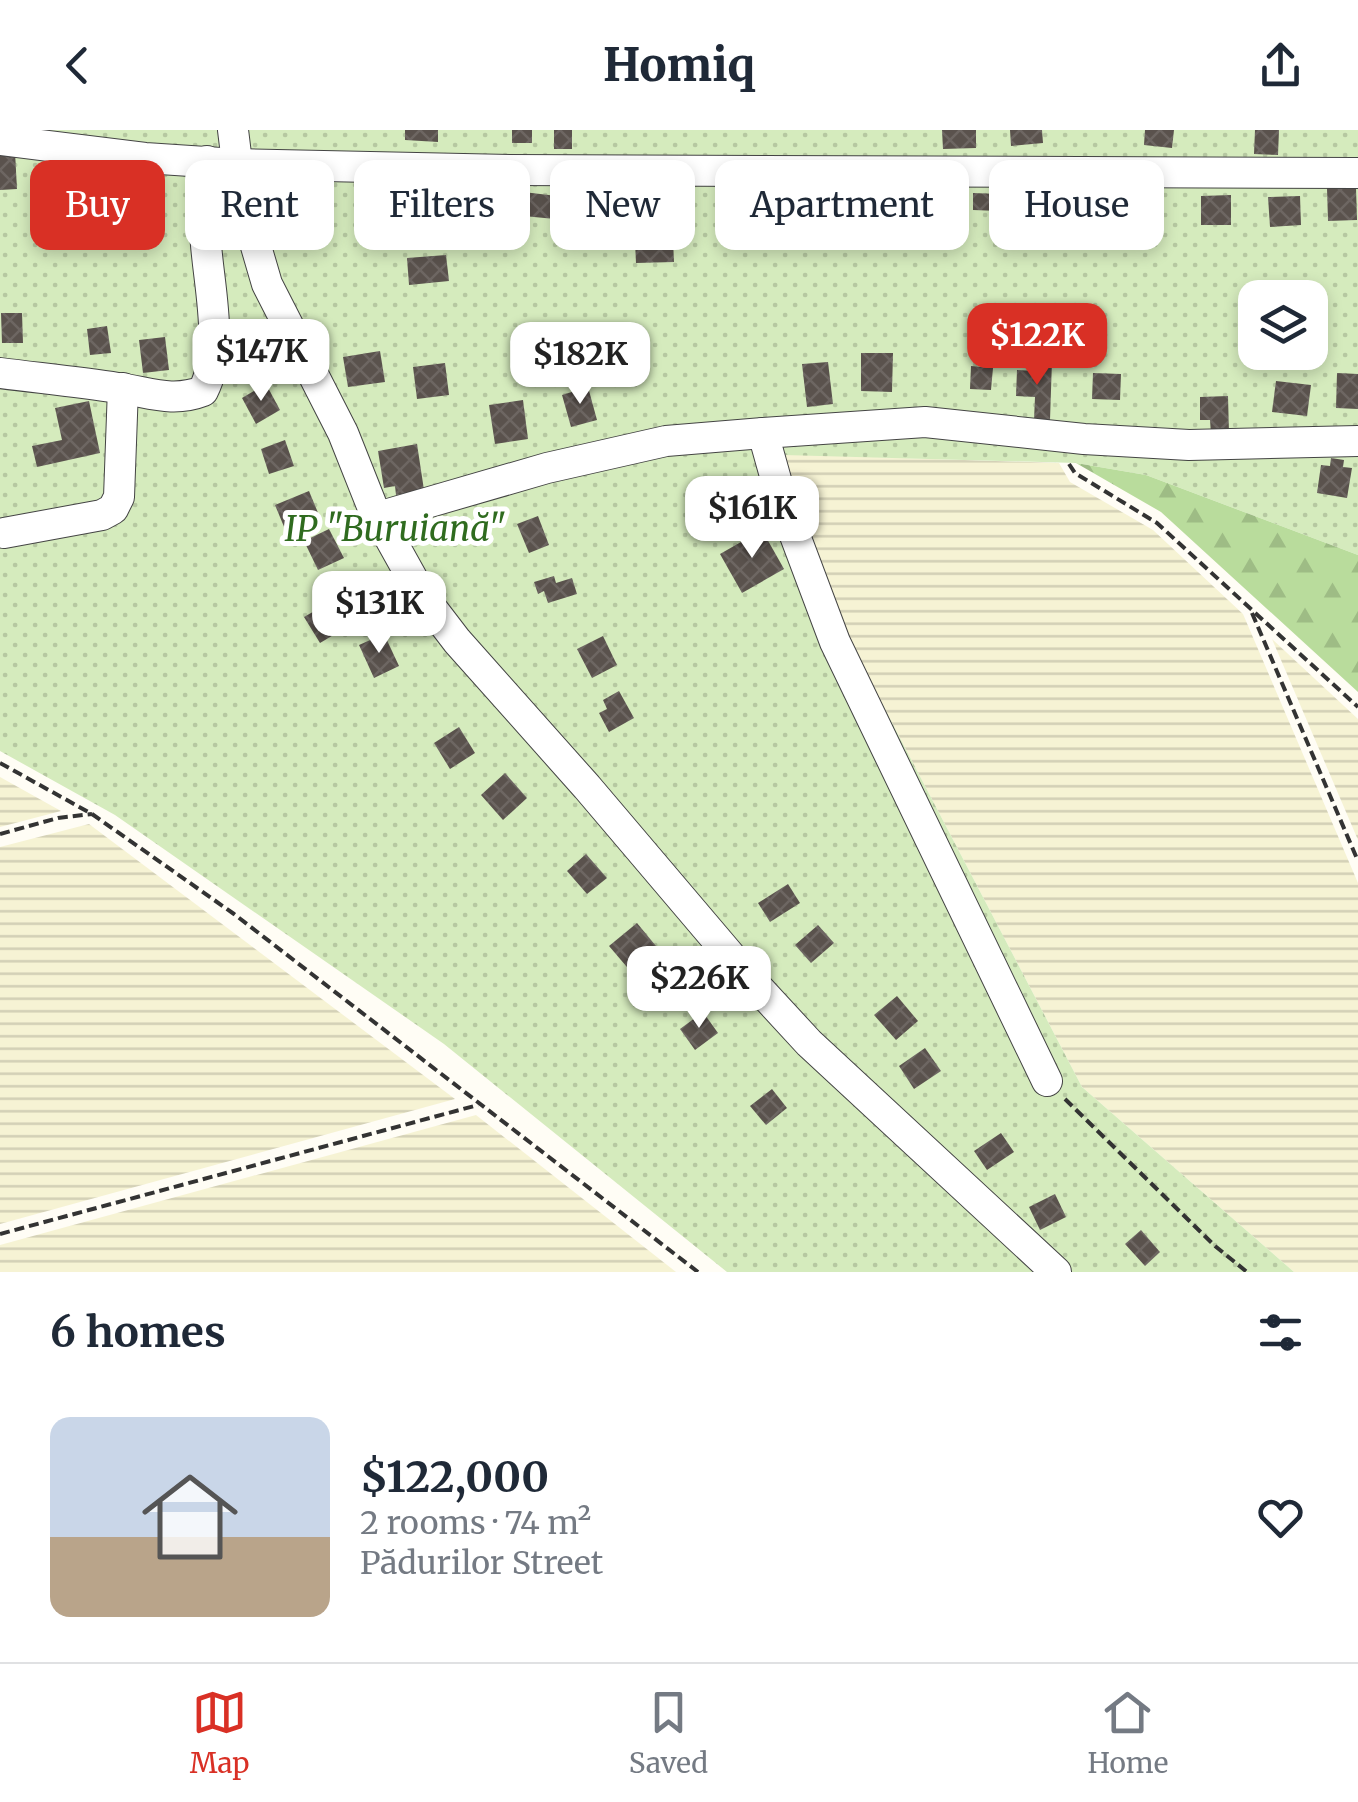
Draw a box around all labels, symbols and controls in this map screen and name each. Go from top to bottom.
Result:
text: Homiq [603,37,755,93]
icon: back [50,38,105,93]
icon: share [1253,38,1308,93]
chip: Buy [30,160,165,250]
chip: Rent [185,160,334,250]
chip: Filters [354,160,530,250]
chip: New [550,160,695,250]
chip: Apartment [715,160,969,250]
chip: House [989,160,1164,250]
map controls [1238,280,1328,370]
button: layers [1238,280,1328,370]
pin: $122K [967,303,1107,388]
text: $122K [989,315,1085,355]
pin: $147K [191,319,331,404]
pin: $182K [510,322,650,407]
text: $147K [214,331,308,371]
text: $182K [532,334,628,374]
pin: $161K [682,476,822,561]
text: $161K [707,488,797,528]
park label: IP "Buruiană" [284,507,506,551]
pin: $131K [309,571,449,656]
text: $131K [334,583,424,623]
pin: $226K [629,946,769,1031]
text: $226K [649,958,749,998]
icon: filters [1253,1305,1308,1360]
text: 6 homes [50,1306,226,1358]
text: $122,000 [360,1451,549,1503]
icon: home [130,1457,250,1577]
icon: heart [1253,1490,1308,1545]
text: 2 rooms · 74 m² [360,1503,591,1543]
text: Pădurilor Street [360,1543,603,1583]
tab: Map [190,1685,249,1781]
tab: Saved [629,1685,708,1781]
tab: Home [1088,1685,1168,1781]

